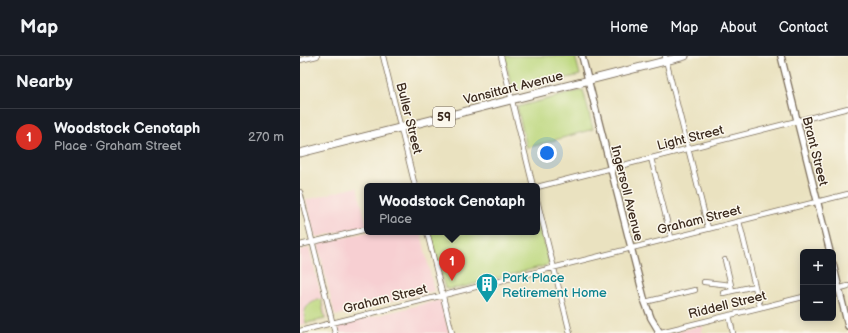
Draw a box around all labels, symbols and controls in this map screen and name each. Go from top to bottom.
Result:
text: Map [20,16,58,39]
text: Home [610,19,648,36]
text: Map [670,19,698,36]
text: About [720,19,757,36]
text: Contact [779,19,828,36]
street label: Vansittart Avenue [462,68,565,108]
text: Nearby [16,72,73,92]
street label: Buller Street [392,81,426,156]
road number: 59 [433,107,455,127]
street label: Brant Street [799,115,831,188]
text: Woodstock Cenotaph [54,119,200,138]
street label: Light Street [655,122,725,154]
text: 1 [26,129,32,145]
text: 270 m [248,129,284,145]
text: Place · Graham Street [54,138,181,154]
your location [537,143,557,163]
street label: Ingersoll Avenue [607,144,647,243]
popup [364,183,540,235]
text: Woodstock Cenotaph [379,192,525,211]
street label: Graham Street [656,202,743,238]
text: Place [379,211,412,227]
pin: 1 [439,248,465,281]
map controls [800,249,836,321]
button: + [800,249,836,285]
place label: Park Place Retirement Home [502,270,607,301]
building icon: Park Place Retirement Home [474,271,500,304]
street label: Graham Street [342,281,429,317]
button: − [800,285,836,321]
street label: Riddell Street [687,288,768,322]

